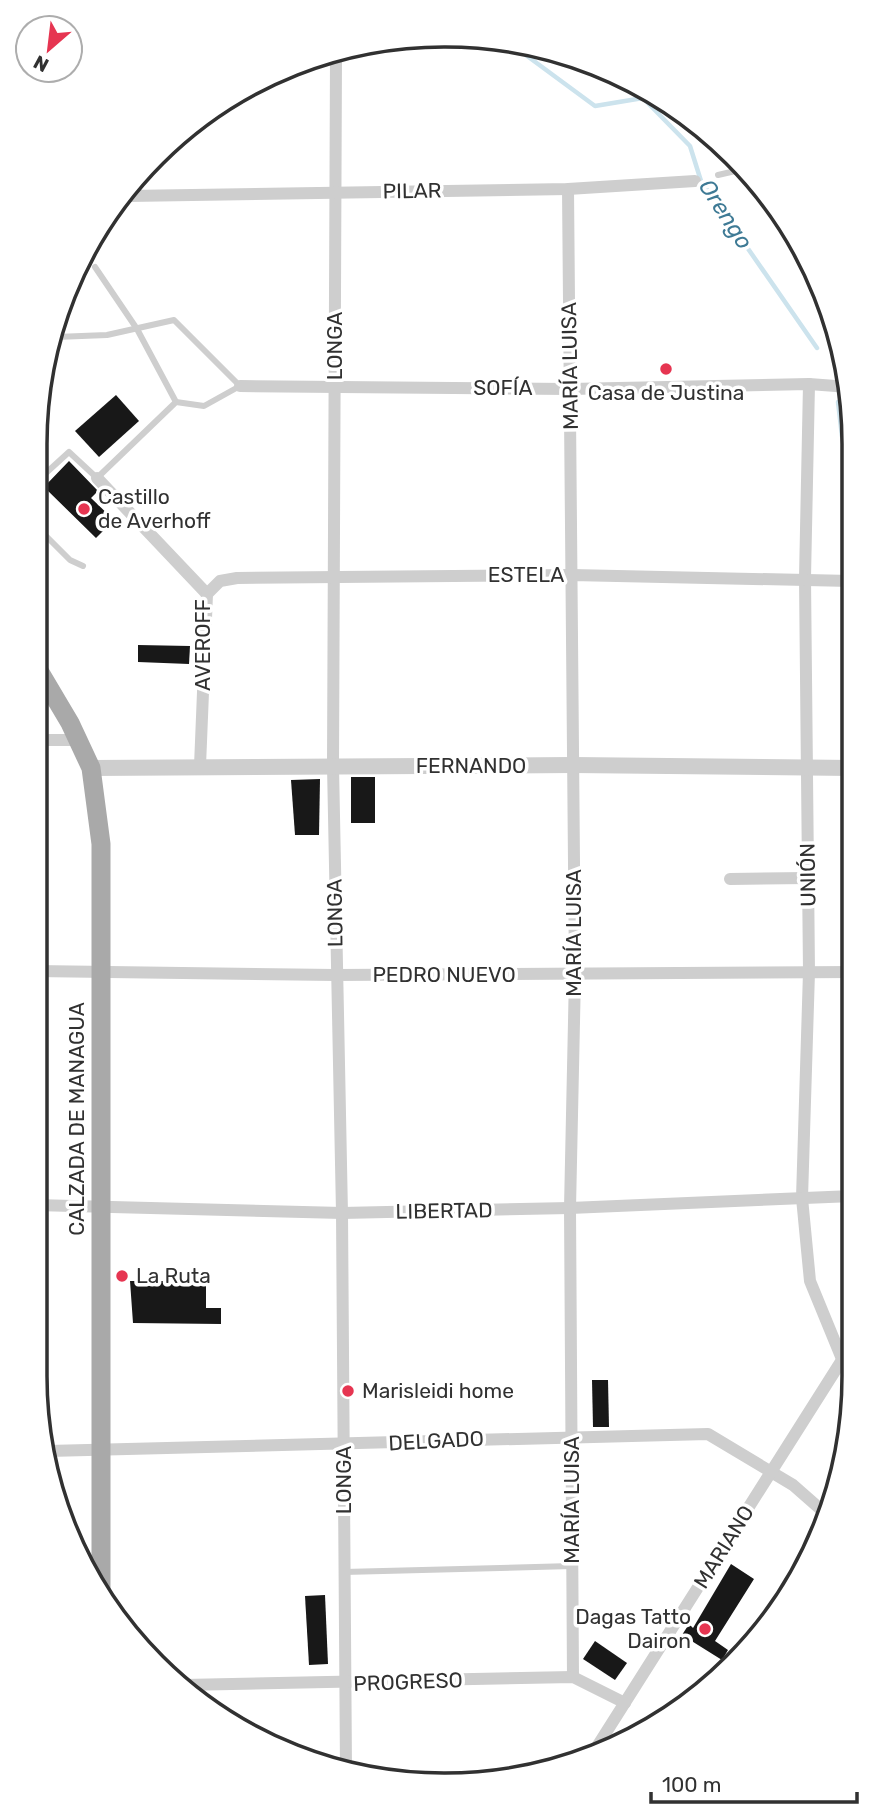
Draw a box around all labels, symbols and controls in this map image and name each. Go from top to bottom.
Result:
north arrow [14,14,84,84]
text: N [30,50,53,77]
water label: Orengo [693,174,759,254]
street label: PILAR [382,177,442,204]
street label: MARÍA LUISA [556,302,583,430]
street label: LONGA [322,312,347,380]
marker: Casa de Justina [658,361,674,377]
street label: SOFÍA [473,375,533,400]
place label: Casa de Justina [588,380,744,405]
place label: Castillo de Averhoff [98,484,211,533]
marker: Castillo de Averhoff [76,501,92,517]
street label: ESTELA [488,562,564,587]
street label: AVEROFF [190,599,215,691]
street label: FERNANDO [416,753,526,778]
street label: UNIÓN [794,843,821,907]
street label: MARÍA LUISA [561,869,586,997]
street label: LONGA [321,879,348,947]
street label: PEDRO NUEVO [372,962,516,987]
street label: CALZADA DE MANAGUA [64,1002,89,1236]
street label: LIBERTAD [395,1197,493,1224]
place label: La Ruta [136,1263,211,1288]
marker: La Ruta [114,1268,130,1284]
place label: Marisleidi home [362,1378,514,1403]
marker: Marisleidi home [340,1383,356,1399]
street label: DELGADO [388,1426,484,1455]
street label: MARÍA LUISA [559,1436,584,1564]
street label: LONGA [331,1446,356,1514]
street label: MARIANO [688,1501,759,1593]
place label: Dagas Tatto Dairon [575,1604,691,1653]
marker: Dagas Tatto Dairon [697,1621,713,1637]
street label: PROGRESO [353,1667,463,1696]
scale bar [651,1760,858,1804]
text: 100 m [662,1772,721,1797]

